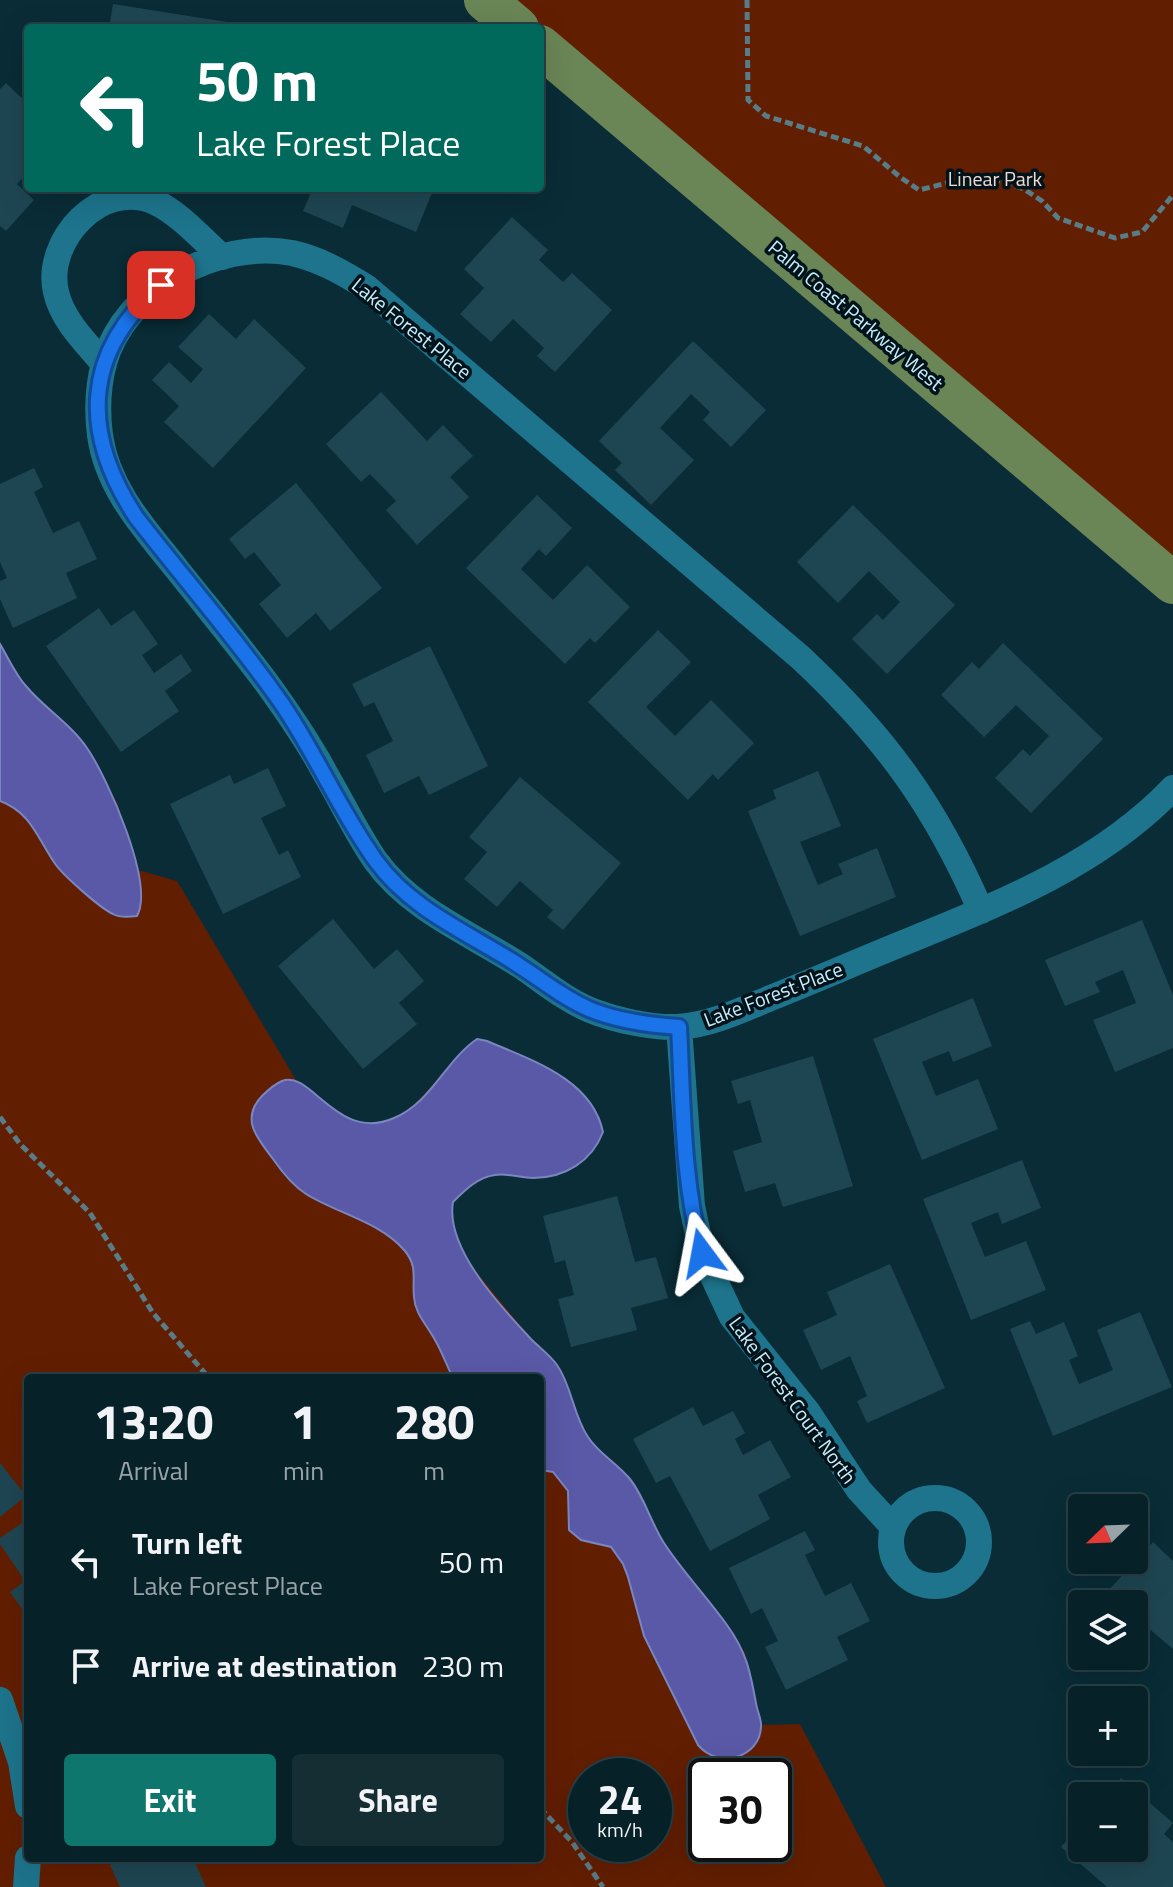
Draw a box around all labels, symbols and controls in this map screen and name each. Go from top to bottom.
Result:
text: 50 m [196,38,318,123]
icon: left [64,56,168,160]
text: Lake Forest Place [196,115,460,170]
park label: Linear Park [948,163,1043,194]
street label: Palm Coast Parkway West [762,232,950,398]
pin [127,251,195,319]
icon: arrive [139,263,183,307]
street label: Lake Forest Place [345,270,479,386]
street label: Lake Forest Place [699,953,847,1035]
position arrow [660,1211,744,1295]
street label: Lake Forest Court North [722,1310,864,1490]
text: 13:20 [94,1385,213,1458]
text: 1 [290,1385,317,1458]
text: 280 [394,1385,474,1458]
text: Arrival [118,1451,189,1490]
text: min [283,1451,324,1490]
text: m [423,1451,445,1490]
north arrow [1068,1494,1148,1574]
map controls [1068,1494,1148,1862]
text: Turn left [132,1520,242,1566]
text: 50 m [439,1539,504,1585]
icon: left [64,1540,108,1584]
text: Lake Forest Place [132,1566,323,1605]
button: layers [1068,1590,1148,1670]
text: Arrive at destination [132,1643,397,1689]
text: 230 m [422,1643,504,1689]
icon: arrive [64,1644,108,1688]
button: + [1068,1686,1148,1766]
button: Exit [64,1754,276,1846]
button: Share [292,1754,504,1846]
speed limit sign: 30 [688,1758,792,1862]
text: 24 [598,1769,642,1830]
button: − [1068,1782,1148,1862]
text: km/h [597,1814,643,1845]

